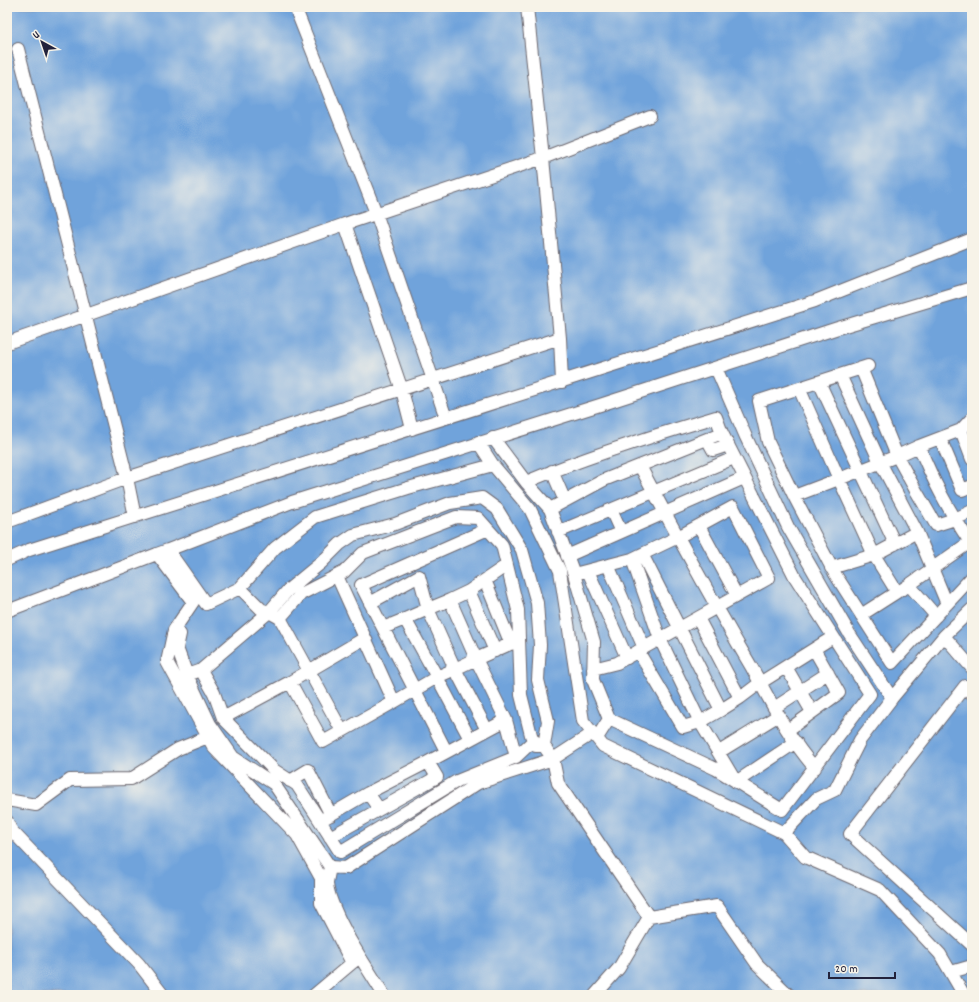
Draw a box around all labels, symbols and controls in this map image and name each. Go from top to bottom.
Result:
north arrow [22,22,62,62]
text: U [30,28,44,44]
scale bar [829,954,895,980]
text: 20 m [835,961,858,978]

